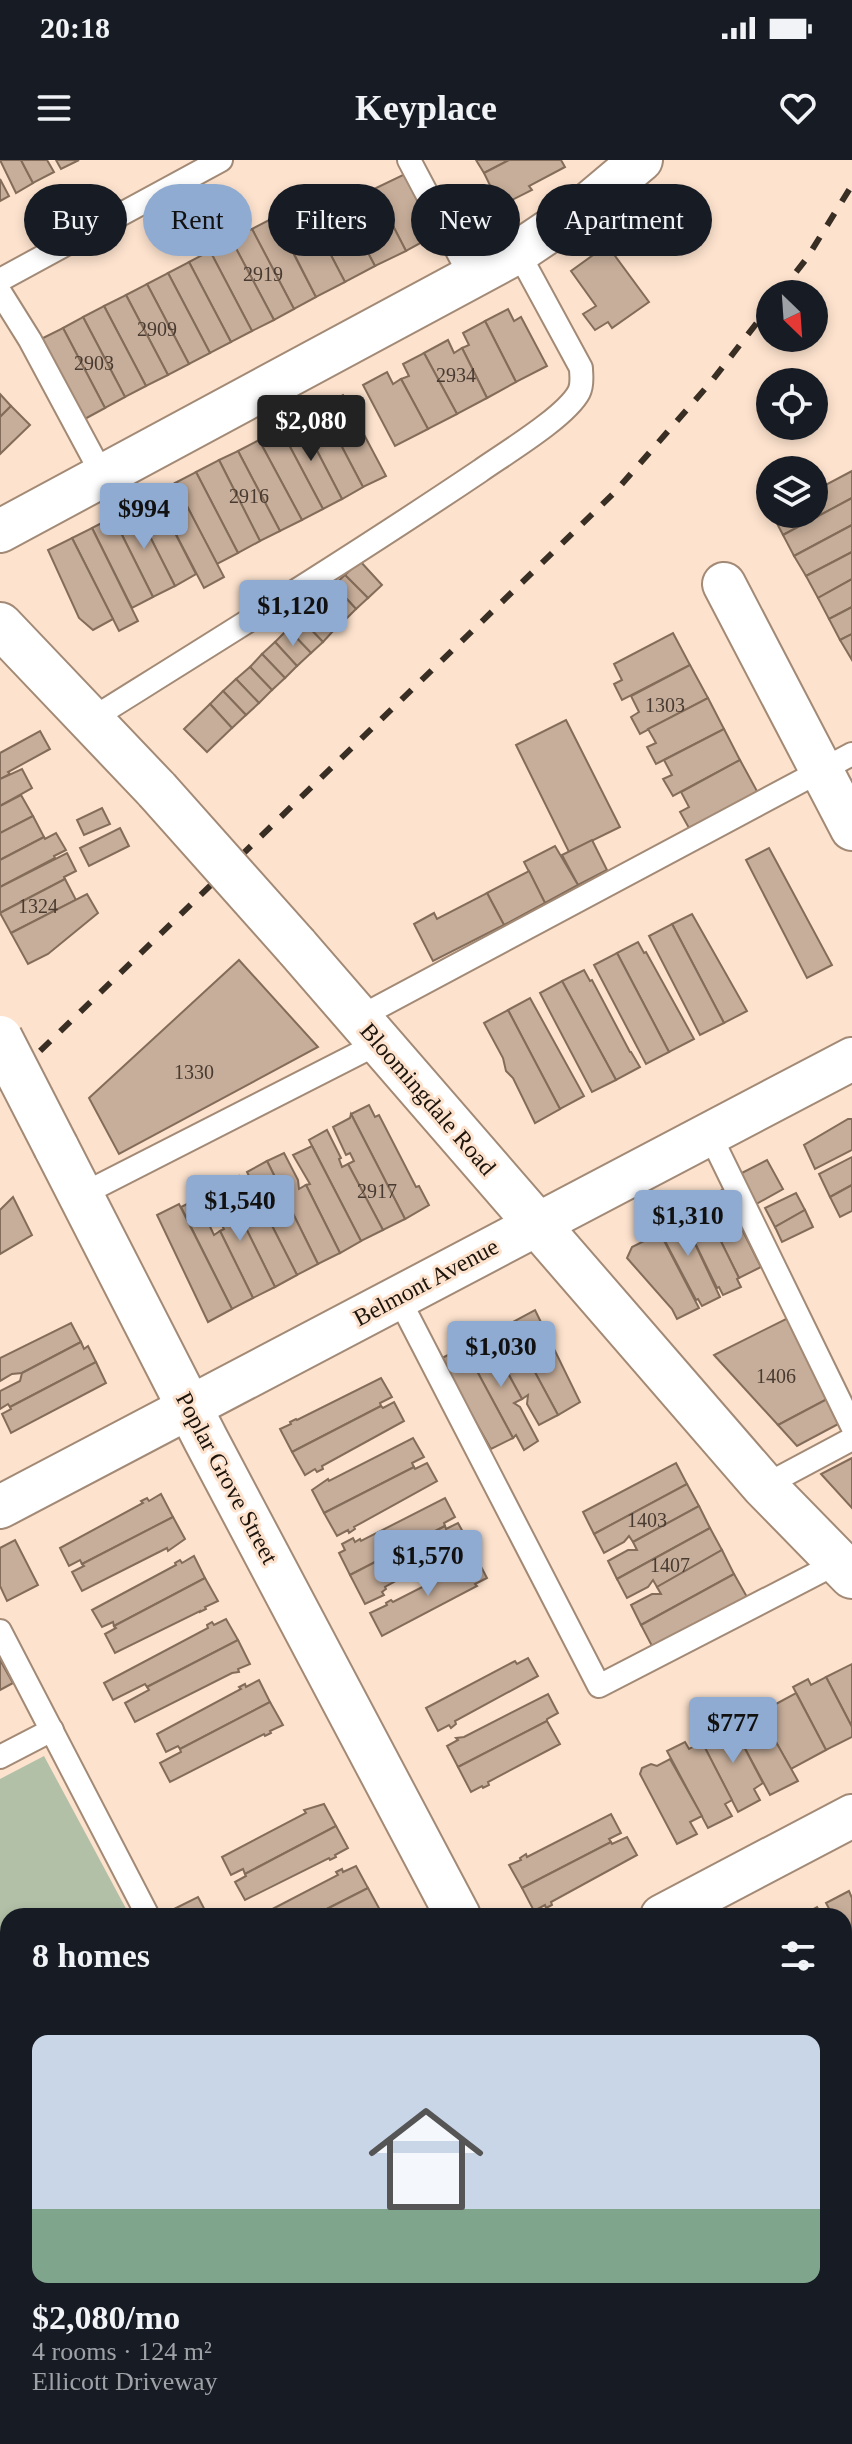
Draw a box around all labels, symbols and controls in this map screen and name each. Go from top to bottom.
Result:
text: 20:18 [40,11,110,44]
icon: menu [32,86,76,130]
icon: heart [776,86,820,130]
text: Keyplace [355,88,497,128]
chip: Buy [24,184,127,256]
chip: Rent [143,184,252,256]
chip: Filters [268,184,395,256]
chip: New [411,184,520,256]
chip: Apartment [536,184,712,256]
house number: 2919 [243,263,283,285]
north arrow [756,280,828,352]
map controls [756,280,828,528]
house number: 2909 [137,318,177,340]
house number: 2903 [74,352,114,374]
house number: 2934 [436,364,476,386]
button: locate [756,368,828,440]
pin: $2,080 [246,395,376,463]
text: $2,080 [275,406,347,435]
button: layers [756,456,828,528]
pin: $994 [97,483,191,551]
house number: 2916 [229,485,269,507]
text: $994 [118,494,170,523]
pin: $1,120 [228,580,358,648]
text: $1,120 [257,591,329,620]
house number: 1303 [645,694,685,716]
house number: 1324 [18,895,58,917]
street label: Bloomingdale Road [355,1018,501,1180]
house number: 1330 [174,1061,214,1083]
pin: $1,540 [175,1175,305,1243]
house number: 2917 [357,1180,397,1202]
text: $1,540 [204,1186,276,1215]
pin: $1,310 [623,1190,753,1258]
text: $1,310 [652,1201,724,1230]
street label: Belmont Avenue [349,1233,503,1331]
pin: $1,030 [436,1321,566,1389]
text: $1,030 [465,1332,537,1361]
house number: 1406 [756,1365,796,1387]
street label: Poplar Grove Street [171,1388,283,1569]
house number: 1403 [627,1509,667,1531]
pin: $1,570 [363,1530,493,1598]
text: $1,570 [392,1541,464,1570]
house number: 1407 [650,1554,690,1576]
pin: $777 [686,1697,780,1765]
text: $777 [707,1708,759,1737]
icon: filters [776,1934,820,1978]
text: 8 homes [32,1937,150,1974]
icon: home [354,2087,498,2231]
text: $2,080/mo [32,2299,180,2336]
text: 4 rooms · 124 m² [32,2337,212,2366]
text: Ellicott Driveway [32,2367,218,2396]

